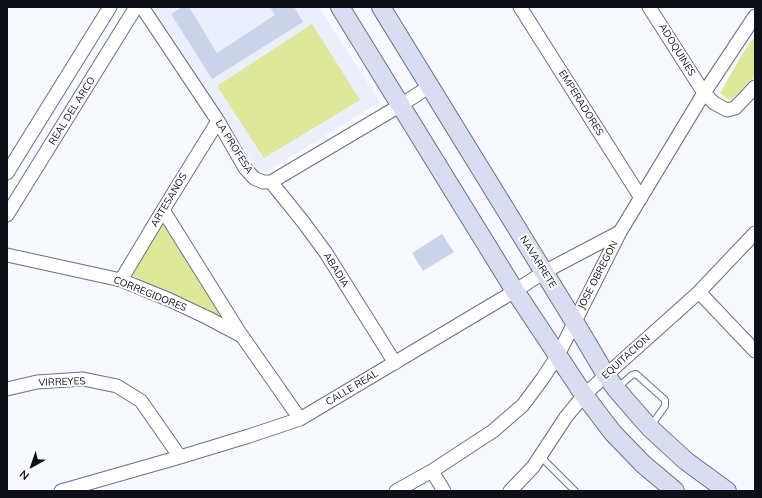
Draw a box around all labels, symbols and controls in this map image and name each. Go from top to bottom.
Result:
street label: ADOQUINES [656,22,698,78]
street label: EMPERADORES [556,68,606,138]
street label: REAL DEL ARCO [46,75,98,147]
street label: LA PROFESA [213,118,255,176]
street label: ARTESANOS [148,171,190,229]
street label: NAVARRETE [517,234,559,290]
street label: JOSE OBREGON [576,239,620,311]
street label: ABADIA [321,250,351,290]
street label: CORREGIDORES [112,274,188,314]
street label: EQUITACION [599,332,653,382]
street label: CALLE REAL [324,368,380,408]
street label: VIRREYES [38,375,86,389]
north arrow [12,446,52,486]
text: N [17,467,32,483]

